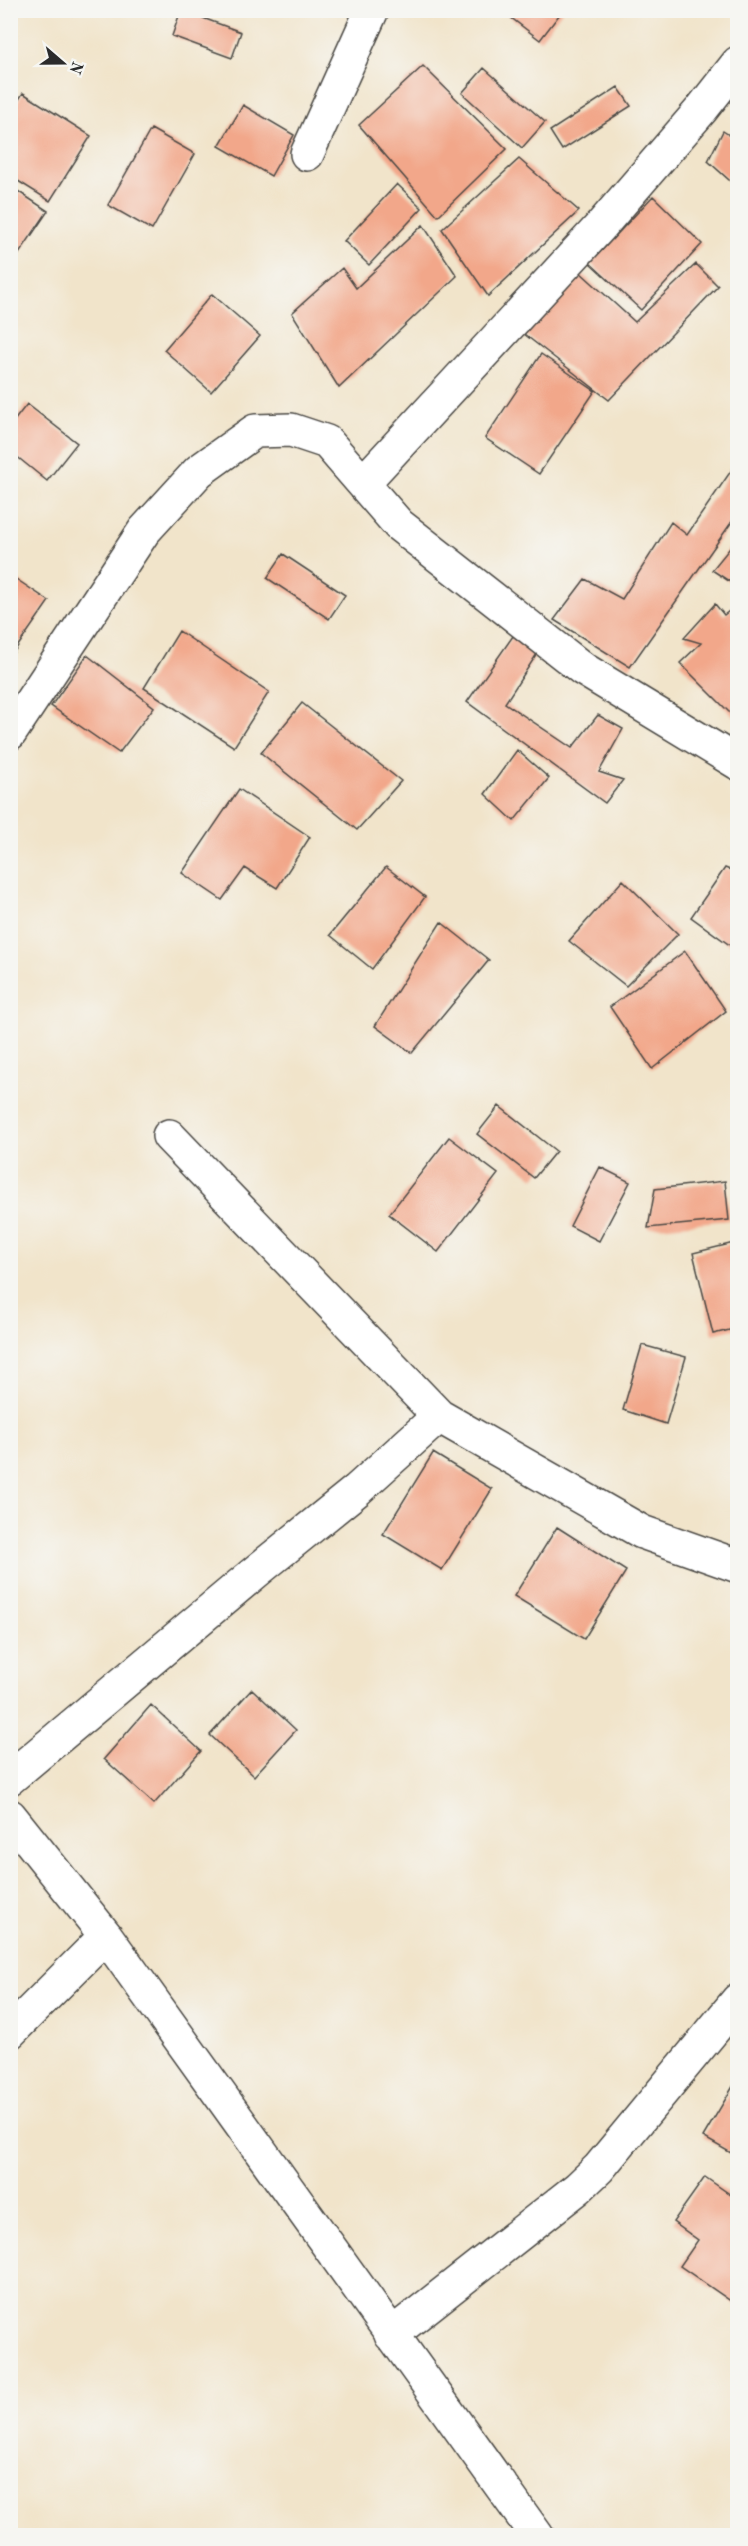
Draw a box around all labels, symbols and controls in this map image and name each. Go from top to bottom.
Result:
north arrow [33,33,93,93]
text: N [65,59,85,77]

